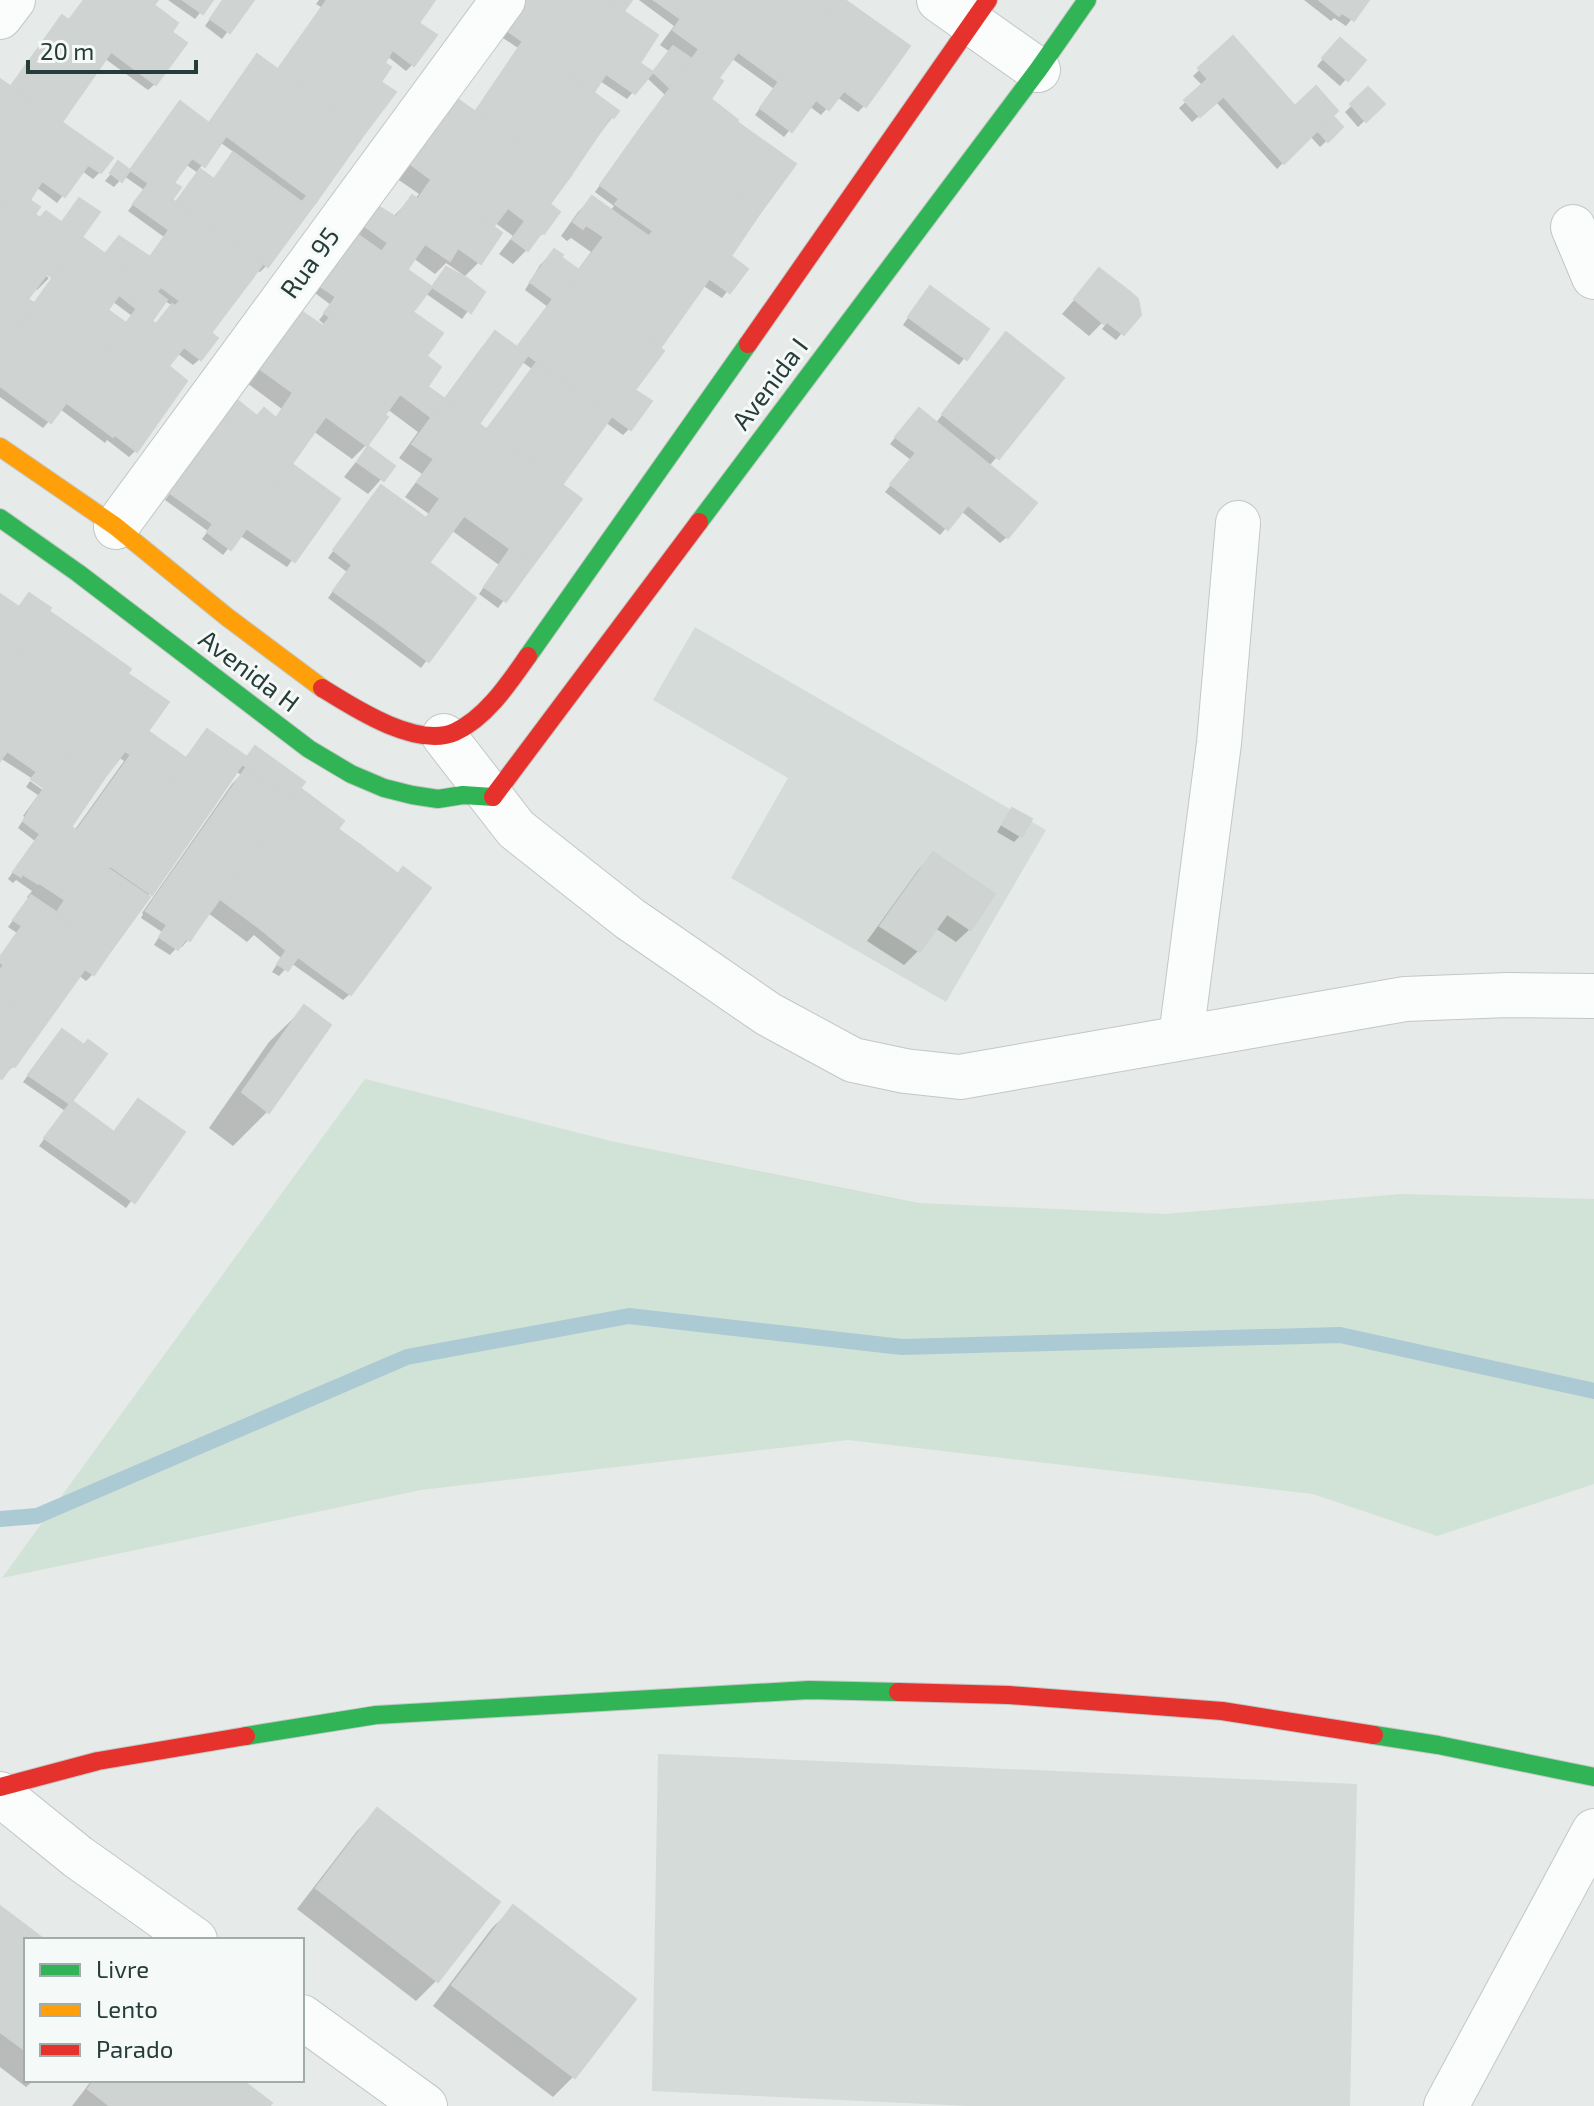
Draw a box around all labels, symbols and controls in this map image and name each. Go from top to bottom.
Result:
scale bar [28,24,196,74]
text: 20 m [40,36,94,65]
street label: Rua 95 [273,221,345,304]
street label: Avenida I [724,331,813,435]
street label: Avenida H [194,622,306,717]
legend [24,1938,304,2082]
text: Livre [96,1954,149,1983]
text: Lento [96,1994,158,2023]
text: Parado [96,2034,173,2063]

